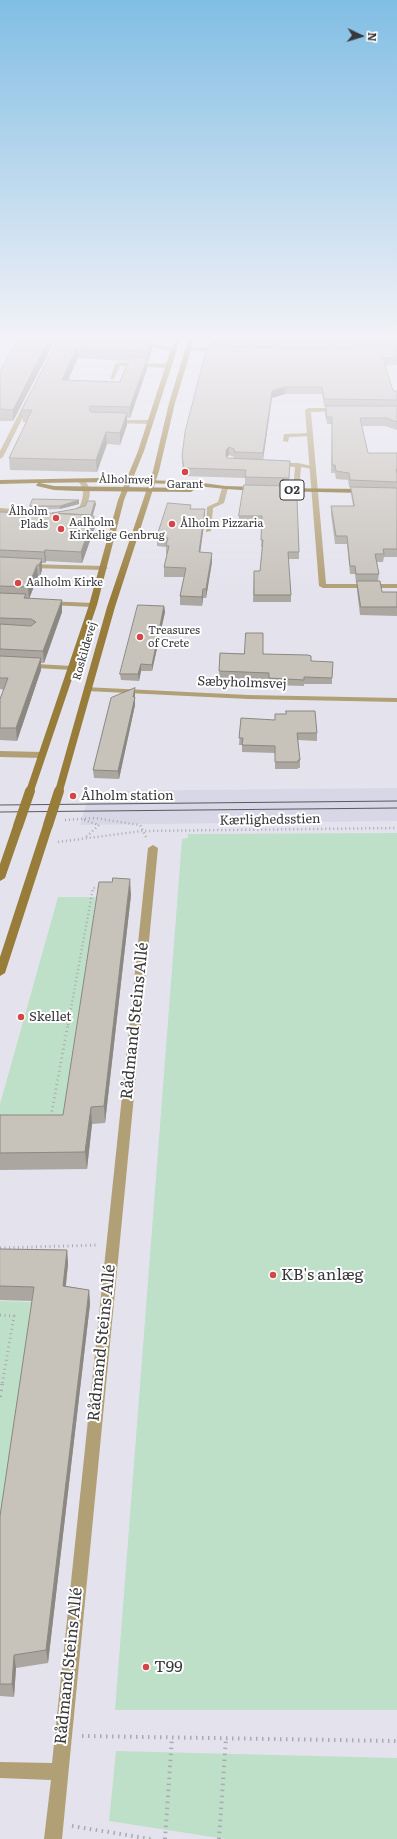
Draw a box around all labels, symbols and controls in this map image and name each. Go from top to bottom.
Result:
north arrow [341,16,381,56]
text: N [365,32,381,42]
marker: Garant [180,467,190,477]
street label: Ålholmvej [99,473,153,487]
place label: Garant [167,478,203,492]
road number: O2 [280,480,304,500]
place label: Ålholm Plads [8,505,48,531]
marker: Ålholm Plads [51,513,61,523]
place label: Aalholm Kirkelige Genbrug [69,516,165,542]
place label: Ålholm Pizzaria [180,517,263,531]
marker: Ålholm Pizzaria [167,519,177,529]
marker: Aalholm Kirkelige Genbrug [56,524,66,534]
place label: Aalholm Kirke [26,576,103,590]
marker: Aalholm Kirke [13,578,23,588]
street label: Roskildevej [70,620,100,682]
place label: Treasures of Crete [148,624,200,650]
marker: Treasures of Crete [135,632,145,642]
street label: Sæbyholmsvej [197,674,287,692]
place label: Ålholm station [81,788,174,804]
marker: Ålholm station [68,791,78,801]
street label: Kærlighedsstien [219,811,321,829]
street label: Rådmand Steins Allé [117,941,153,1101]
place label: Skellet [29,1009,71,1025]
marker: Skellet [16,1012,26,1022]
street label: Rådmand Steins Allé [84,1263,120,1423]
place label: KB's anlæg [281,1265,364,1285]
marker: KB's anlæg [268,1270,278,1280]
street label: Rådmand Steins Allé [51,1586,87,1746]
place label: T99 [154,1657,183,1677]
marker: T99 [141,1662,151,1672]

